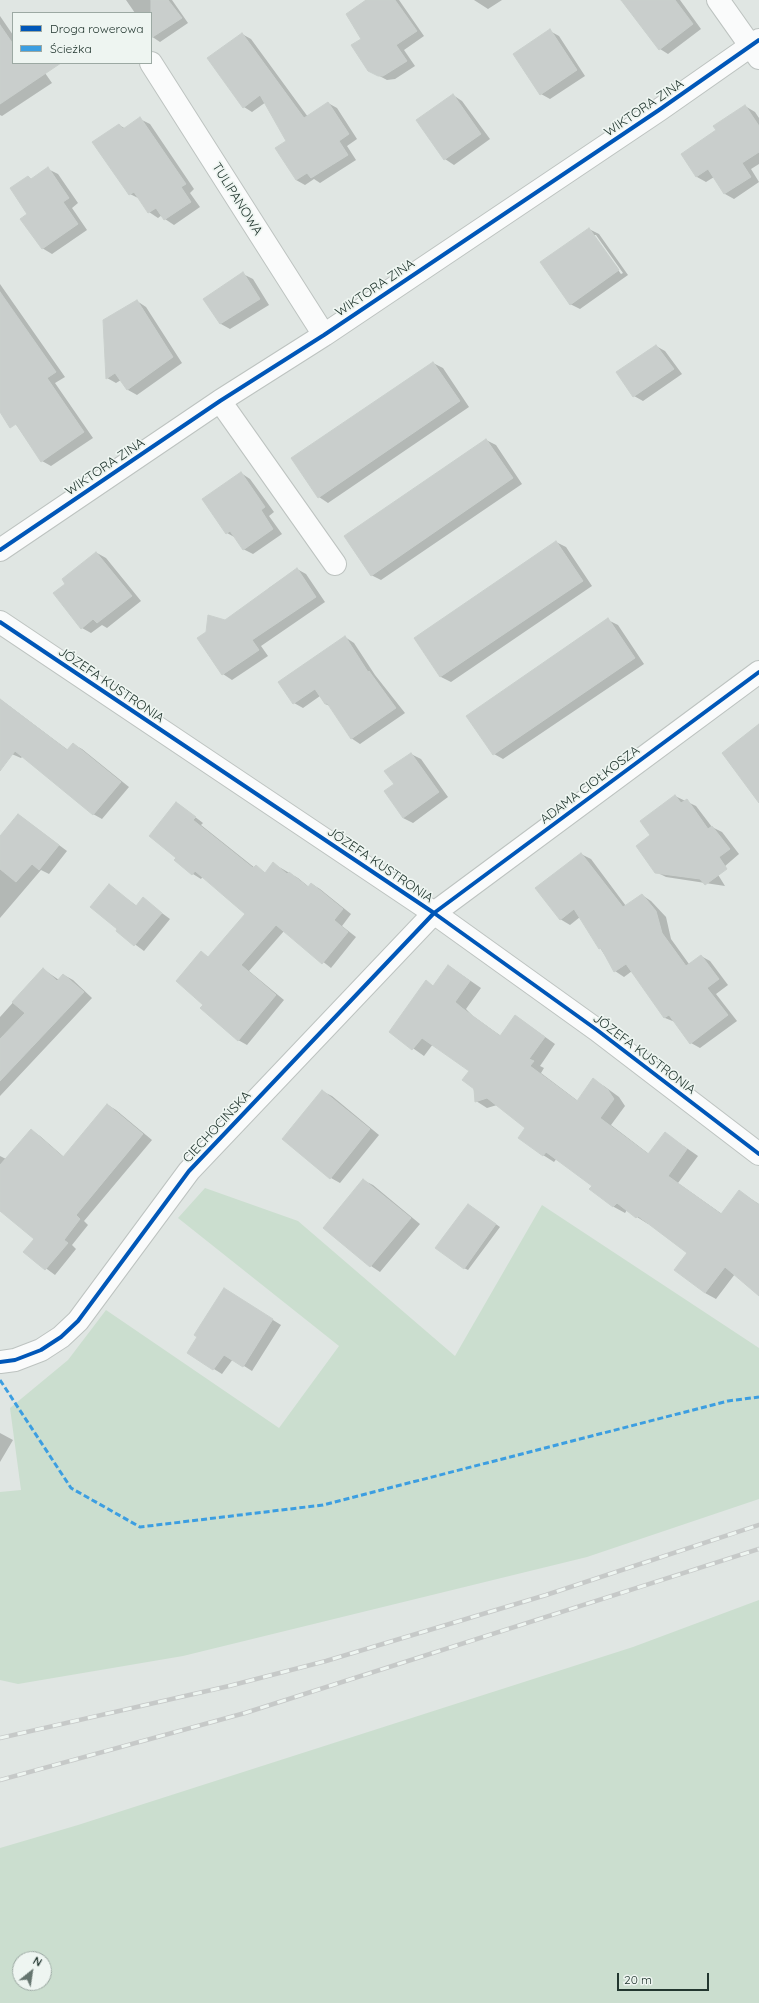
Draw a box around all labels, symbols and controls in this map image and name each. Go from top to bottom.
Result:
legend [12,12,152,64]
text: Droga rowerowa [50,21,144,36]
text: Ścieżka [50,41,92,56]
street label: WIKTORA ZINA [601,76,687,140]
street label: TULIPANOWA [208,160,266,238]
street label: WIKTORA ZINA [332,256,418,320]
street label: WIKTORA ZINA [62,435,148,499]
street label: JÓZEFA KUSTRONIA [55,644,167,726]
street label: ADAMA CIOŁKOSZA [537,743,643,827]
street label: JÓZEFA KUSTRONIA [324,824,436,906]
street label: JÓZEFA KUSTRONIA [590,1010,698,1098]
street label: CIECHOCIŃSKA [180,1088,254,1166]
north arrow [12,1951,52,1991]
text: N [30,1953,45,1970]
scale bar [619,1965,711,1991]
text: 20 m [624,1972,652,1987]

